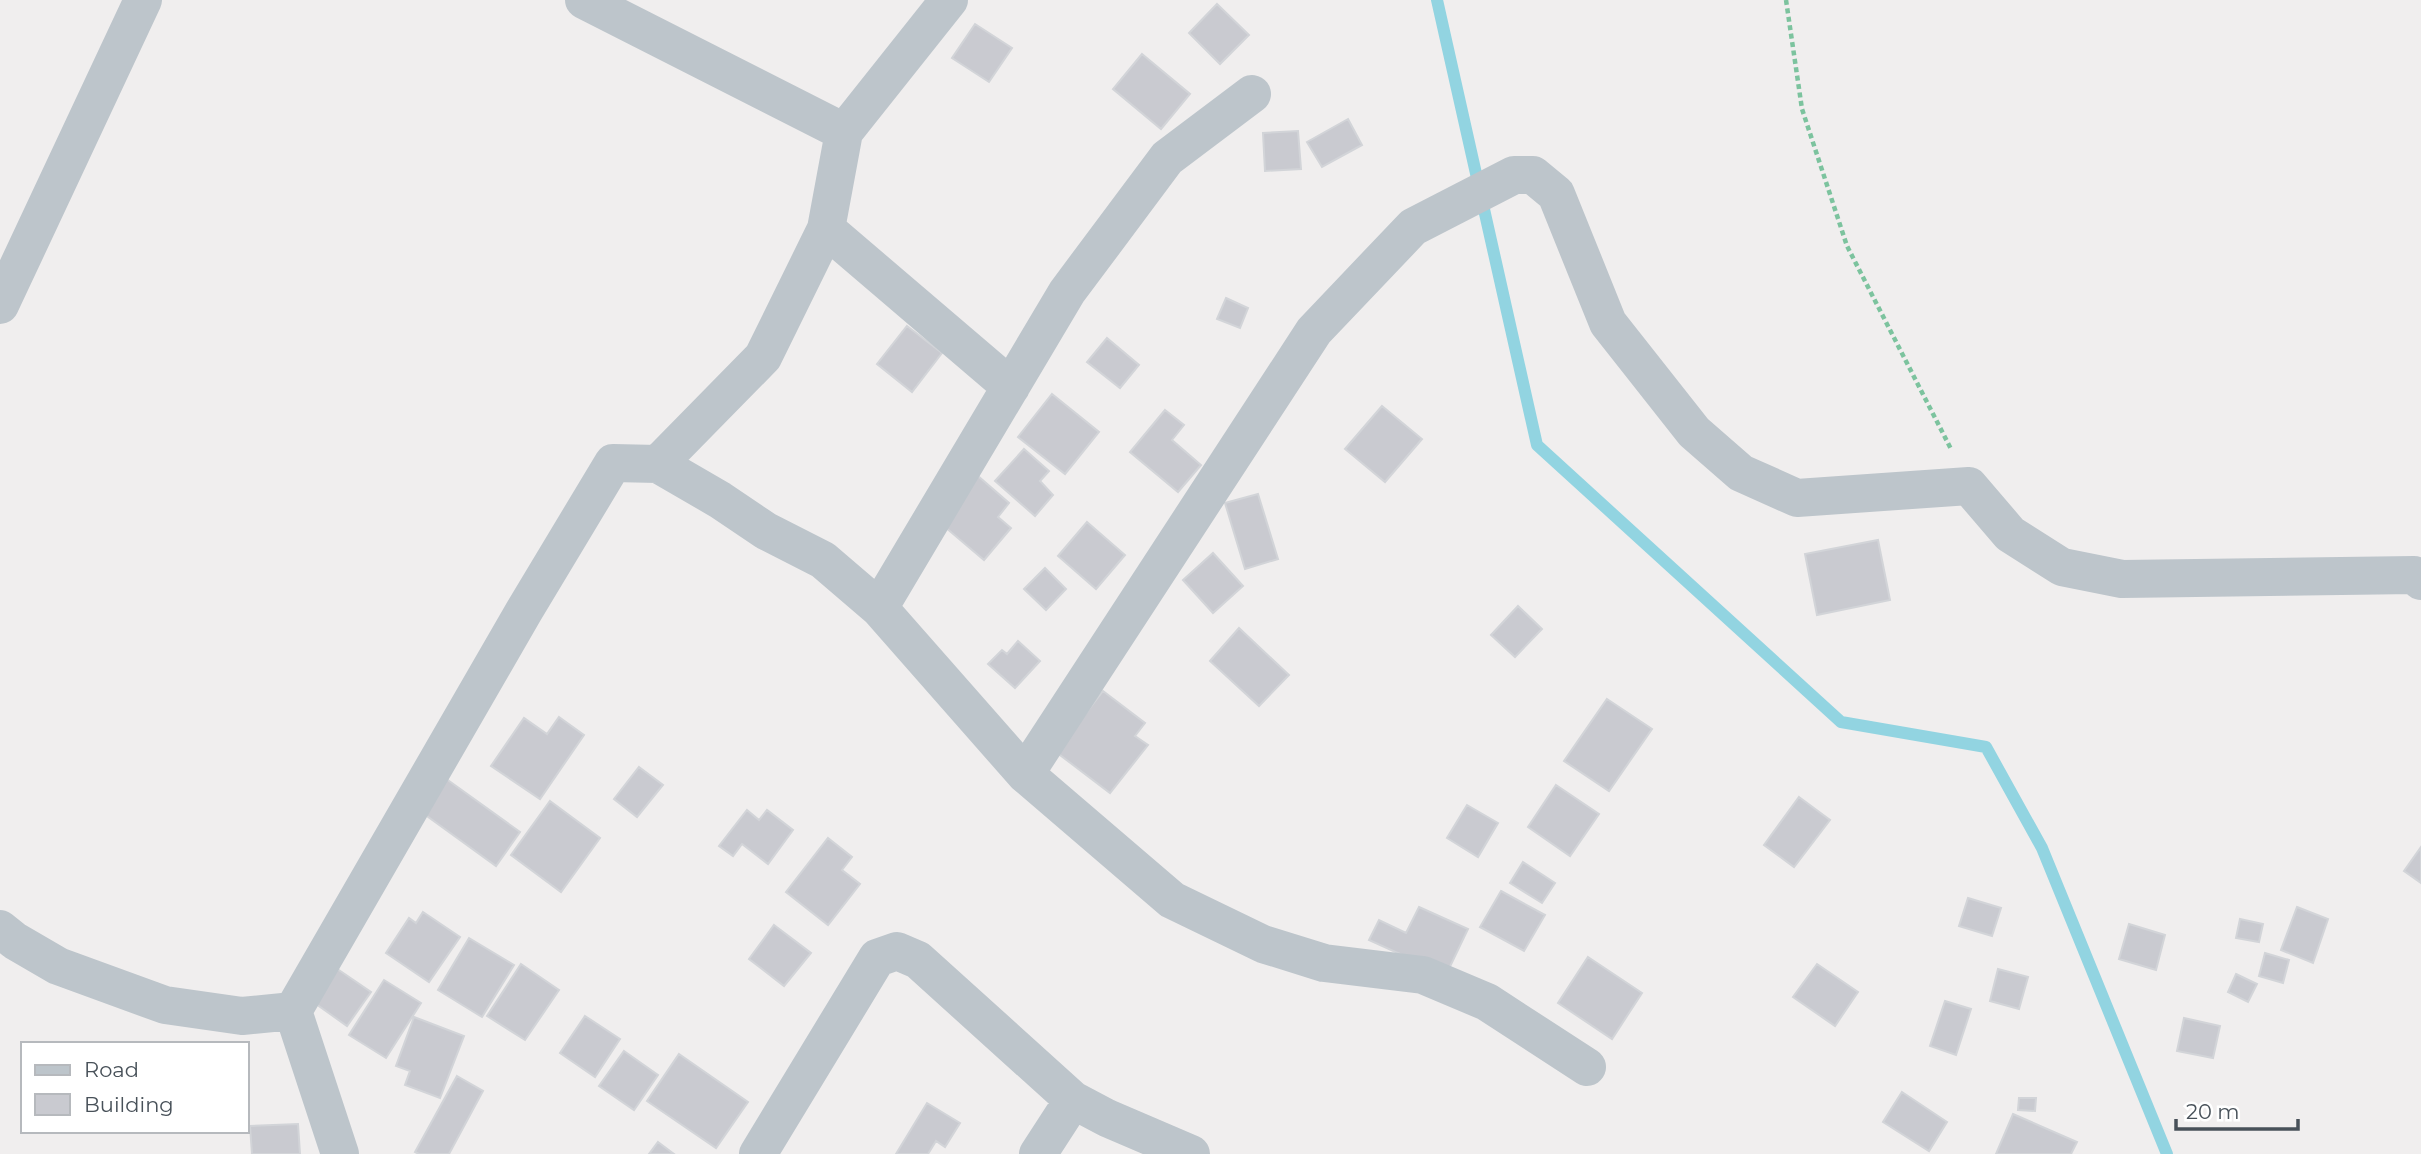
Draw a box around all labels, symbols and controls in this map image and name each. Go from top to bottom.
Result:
legend [21,1042,248,1133]
text: Road [84,1057,139,1082]
scale bar [2176,1088,2298,1132]
text: Building [84,1092,174,1117]
text: 20 m [2186,1099,2240,1124]

